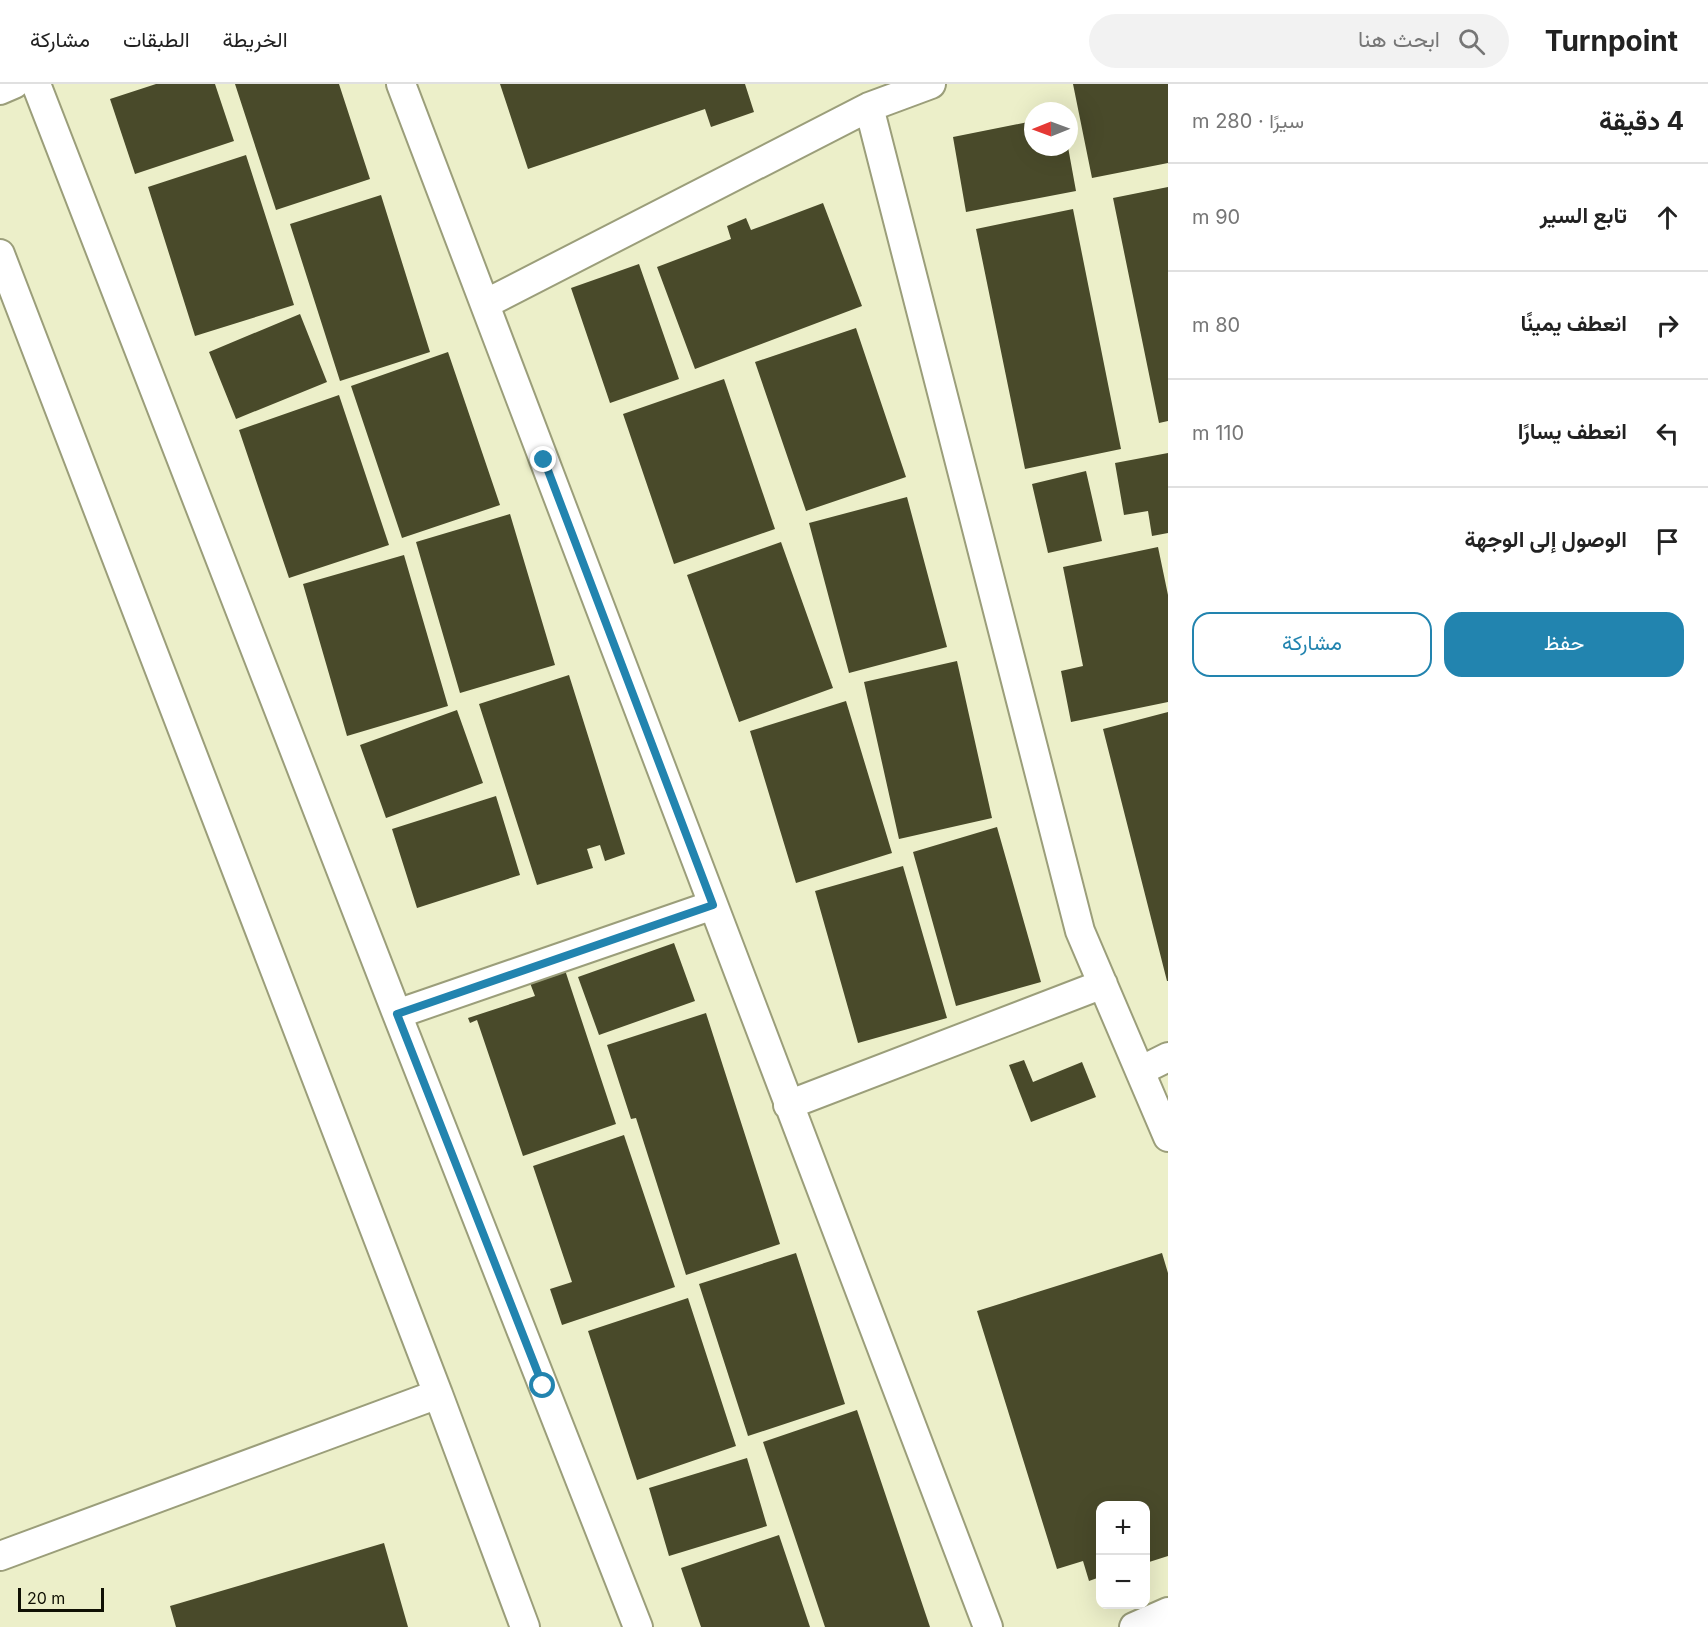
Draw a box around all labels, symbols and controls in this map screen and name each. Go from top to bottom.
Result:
search box [1089,14,1509,68]
text: Turnpoint [1545,24,1678,58]
icon: search [1455,25,1488,58]
text: ابحث هنا [1358,26,1440,52]
text: مشاركة [30,27,90,52]
text: الطبقات [123,27,190,52]
text: الخريطة [223,27,288,52]
north arrow [1024,102,1078,156]
text: 4 دقيقة [1599,105,1684,136]
text: سيرًا · 280 m [1192,109,1304,133]
icon: ahead [1651,201,1684,234]
text: تابع السير [1540,202,1627,228]
text: 90 m [1192,205,1240,229]
icon: right [1651,309,1684,342]
text: انعطف يمينًا [1520,310,1627,336]
text: 80 m [1192,313,1240,337]
icon: left [1651,417,1684,450]
text: انعطف يسارًا [1518,418,1627,444]
text: 110 m [1192,421,1244,445]
route end [530,446,556,472]
icon: arrive [1651,525,1684,558]
text: الوصول إلى الوجهة [1464,526,1627,552]
button: مشاركة [1192,612,1432,677]
button: حفظ [1444,612,1684,677]
route start [529,1372,555,1398]
map controls [1096,1501,1150,1609]
button: + [1096,1501,1150,1555]
button: − [1096,1555,1150,1609]
scale bar [18,1585,104,1612]
text: 20 m [27,1588,65,1608]

